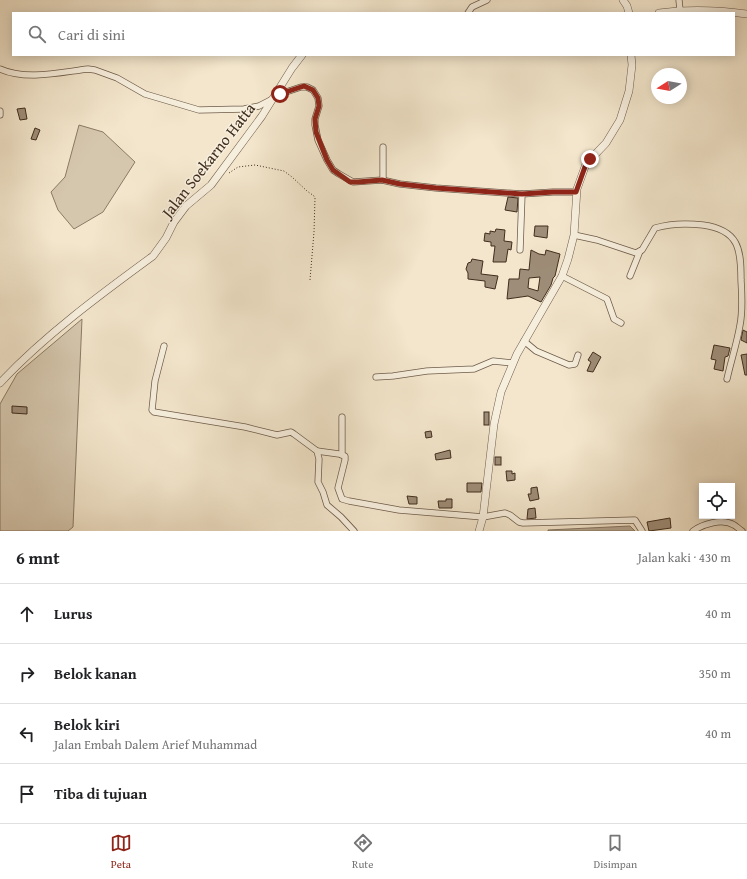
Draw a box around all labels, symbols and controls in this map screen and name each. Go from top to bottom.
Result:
search box [12,12,735,56]
icon: search [26,23,48,45]
text: Cari di sini [58,24,125,45]
north arrow [651,68,687,104]
route start [271,85,289,103]
street label: Jalan Soekarno Hatta [154,97,261,224]
route end [581,150,599,168]
map controls [699,483,735,519]
button: locate [699,483,735,519]
text: 6 mnt [16,545,60,570]
text: Jalan kaki · 430 m [638,548,731,567]
icon: ahead [16,603,38,625]
text: Lurus [54,603,92,624]
text: 40 m [705,604,731,623]
icon: right [16,663,38,685]
text: Belok kanan [54,663,137,684]
text: 350 m [699,664,731,683]
text: Belok kiri [54,714,120,735]
icon: left [16,723,38,745]
text: 40 m [705,724,731,743]
text: Jalan Embah Dalem Arief Muhammad [54,735,257,754]
icon: arrive [16,783,38,805]
text: Tiba di tujuan [54,783,147,804]
tab: Peta [110,832,132,872]
tab: Rute [352,832,374,872]
tab: Disimpan [594,832,637,872]

